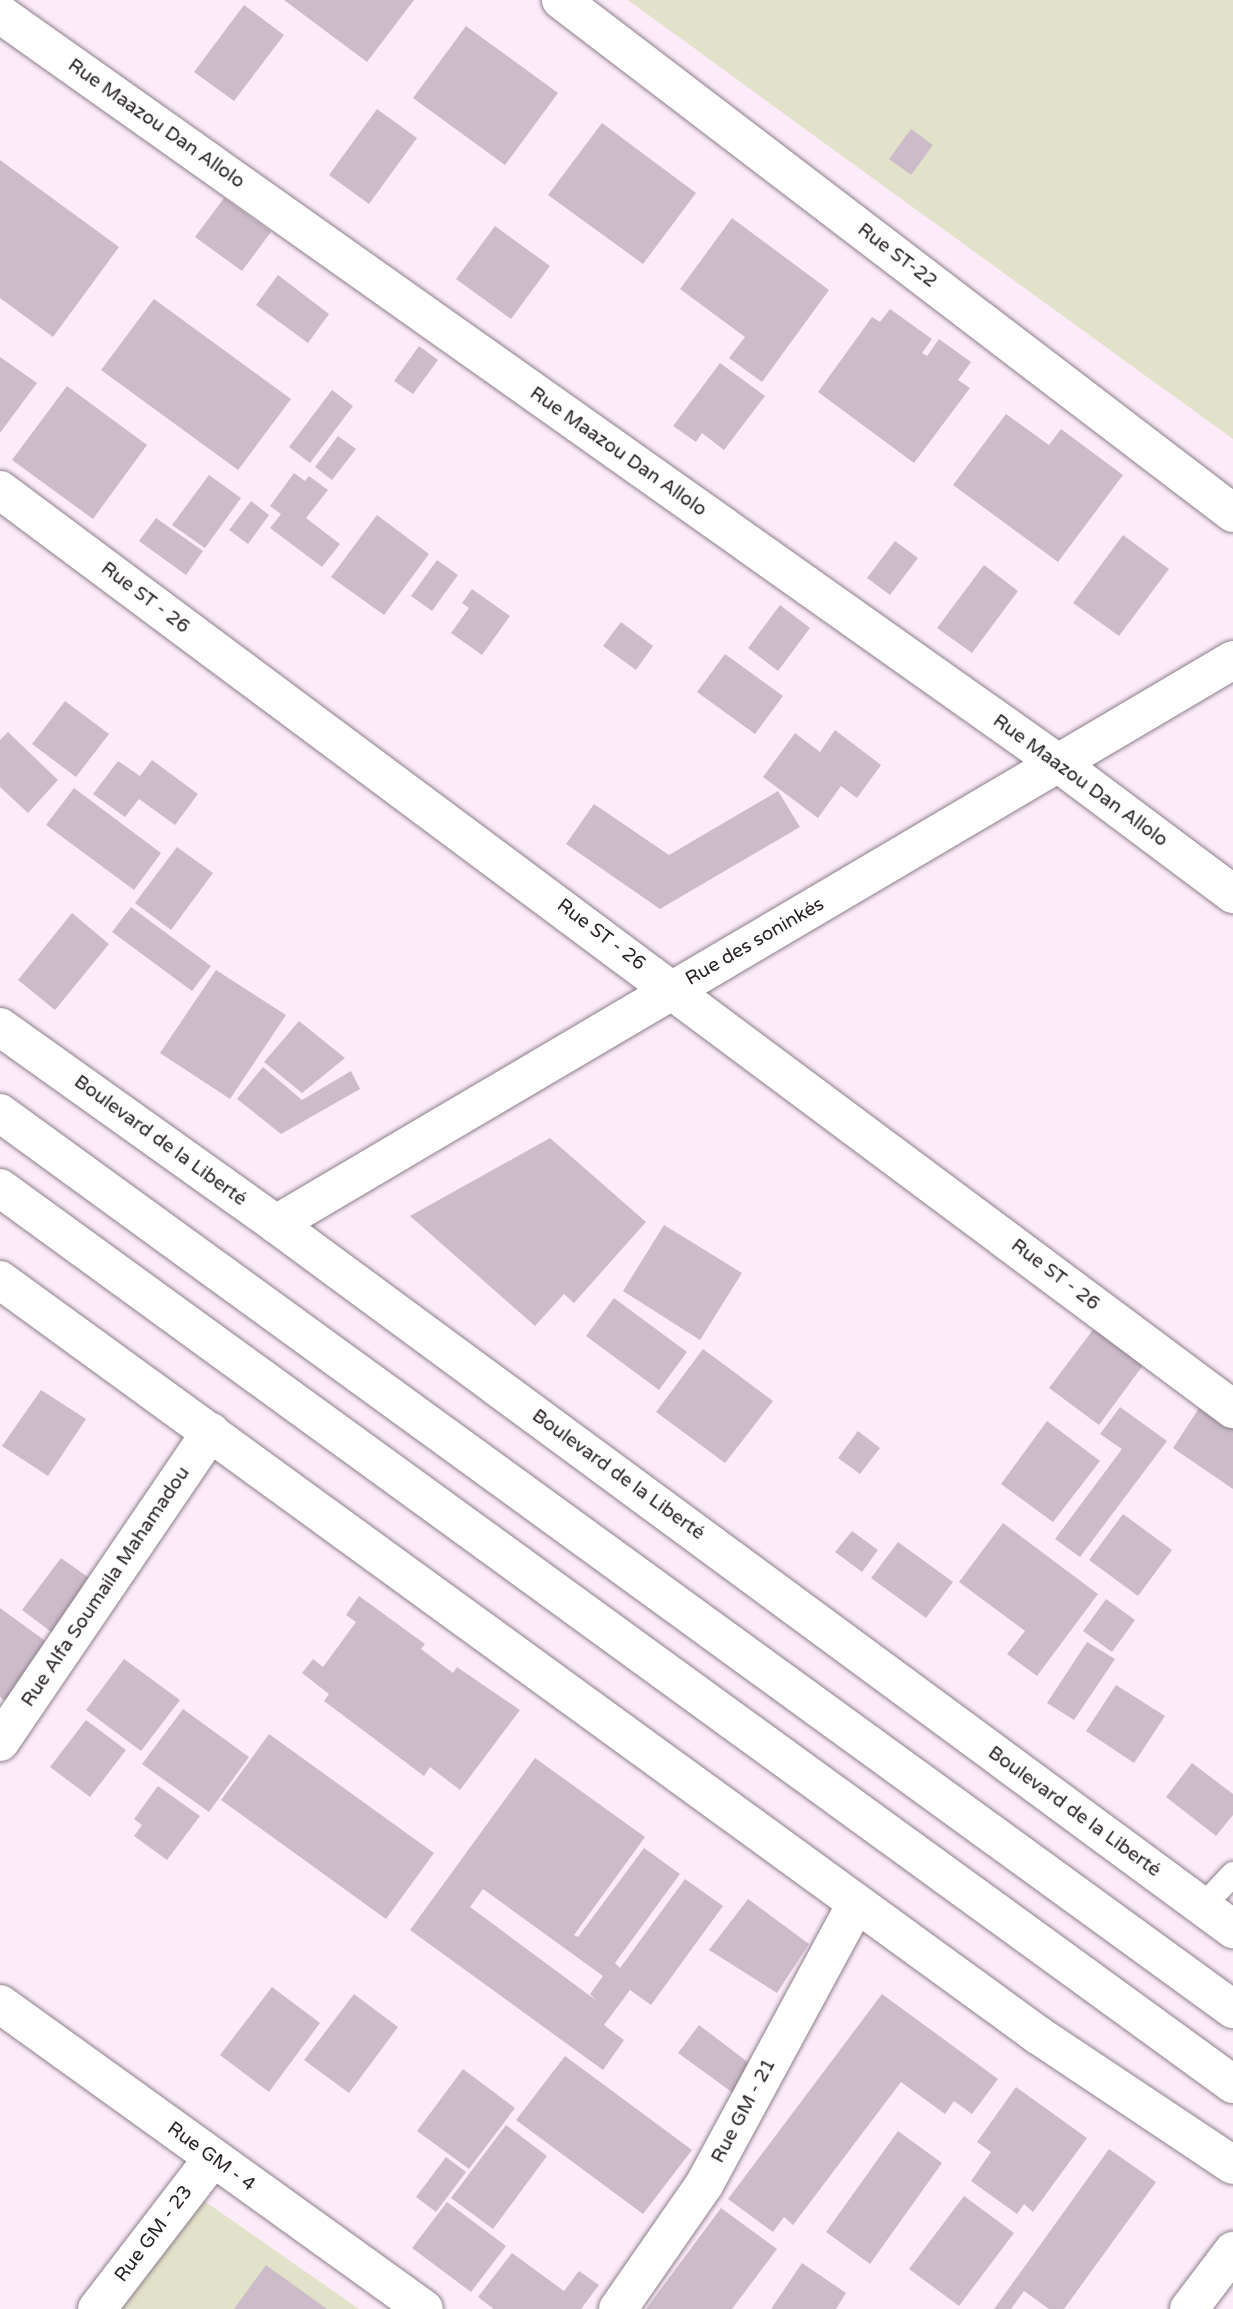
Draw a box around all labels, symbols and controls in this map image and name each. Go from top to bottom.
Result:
street label: Rue Maazou Dan Allolo [63,54,249,194]
street label: Rue ST-22 [853,219,941,293]
street label: Rue Maazou Dan Allolo [525,382,711,522]
street label: Rue ST - 26 [96,557,194,639]
street label: Rue Maazou Dan Allolo [988,710,1172,852]
street label: Rue des soninkés [682,893,828,991]
street label: Rue ST - 26 [552,894,650,976]
street label: Boulevard de la Liberté [69,1071,251,1211]
street label: Rue ST - 26 [1006,1234,1104,1316]
street label: Boulevard de la Liberté [527,1405,709,1545]
street label: Rue Alfa Soumaila Mahamadou [17,1463,195,1711]
street label: Boulevard de la Liberté [983,1742,1165,1882]
street label: Rue GM - 21 [707,2055,781,2167]
street label: Rue GM - 4 [163,2117,259,2197]
street label: Rue GM - 23 [110,2181,198,2287]

